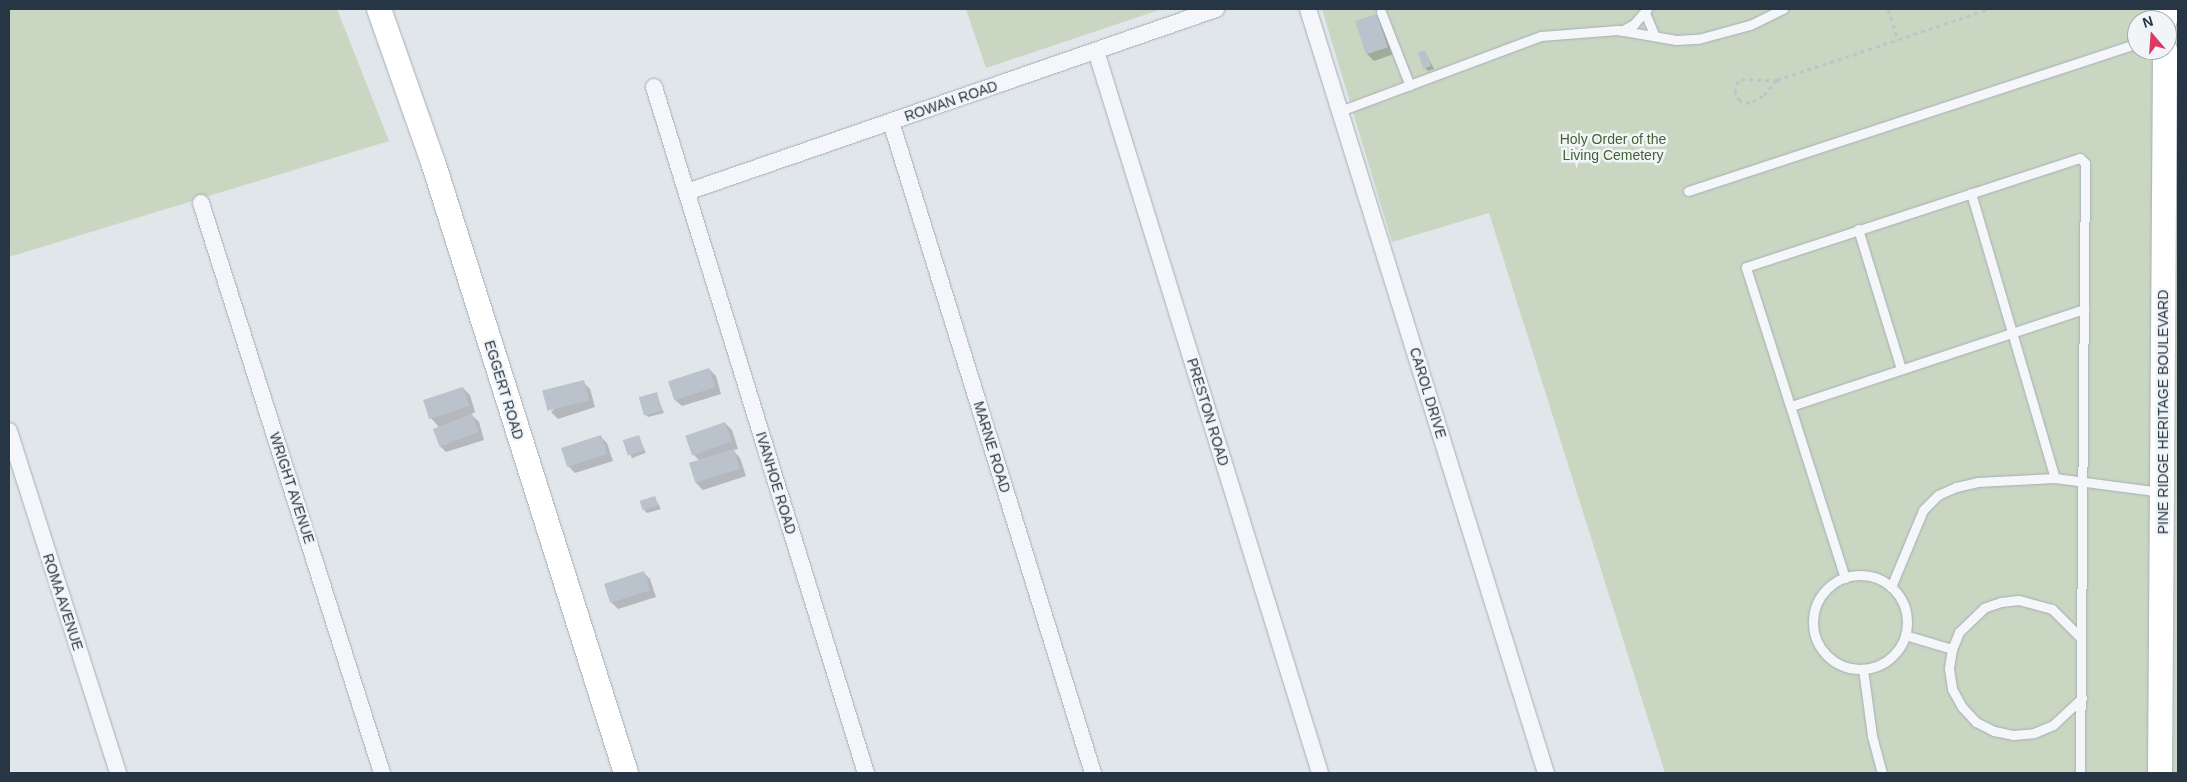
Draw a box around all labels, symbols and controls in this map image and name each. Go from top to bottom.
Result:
north arrow [2127,10,2177,60]
text: N [2140,13,2155,31]
street label: ROWAN ROAD [902,77,1000,125]
park label: Holy Order of the Living Cemetery [1560,131,1666,164]
street label: PINE RIDGE HERITAGE BOULEVARD [2155,290,2171,534]
street label: EGGERT ROAD [481,338,527,442]
street label: CAROL DRIVE [1406,345,1450,441]
street label: PRESTON ROAD [1184,356,1232,468]
street label: MARNE ROAD [970,399,1014,495]
street label: WRIGHT AVENUE [266,430,318,546]
street label: IVANHOE ROAD [752,430,800,536]
street label: ROMA AVENUE [39,551,87,653]

